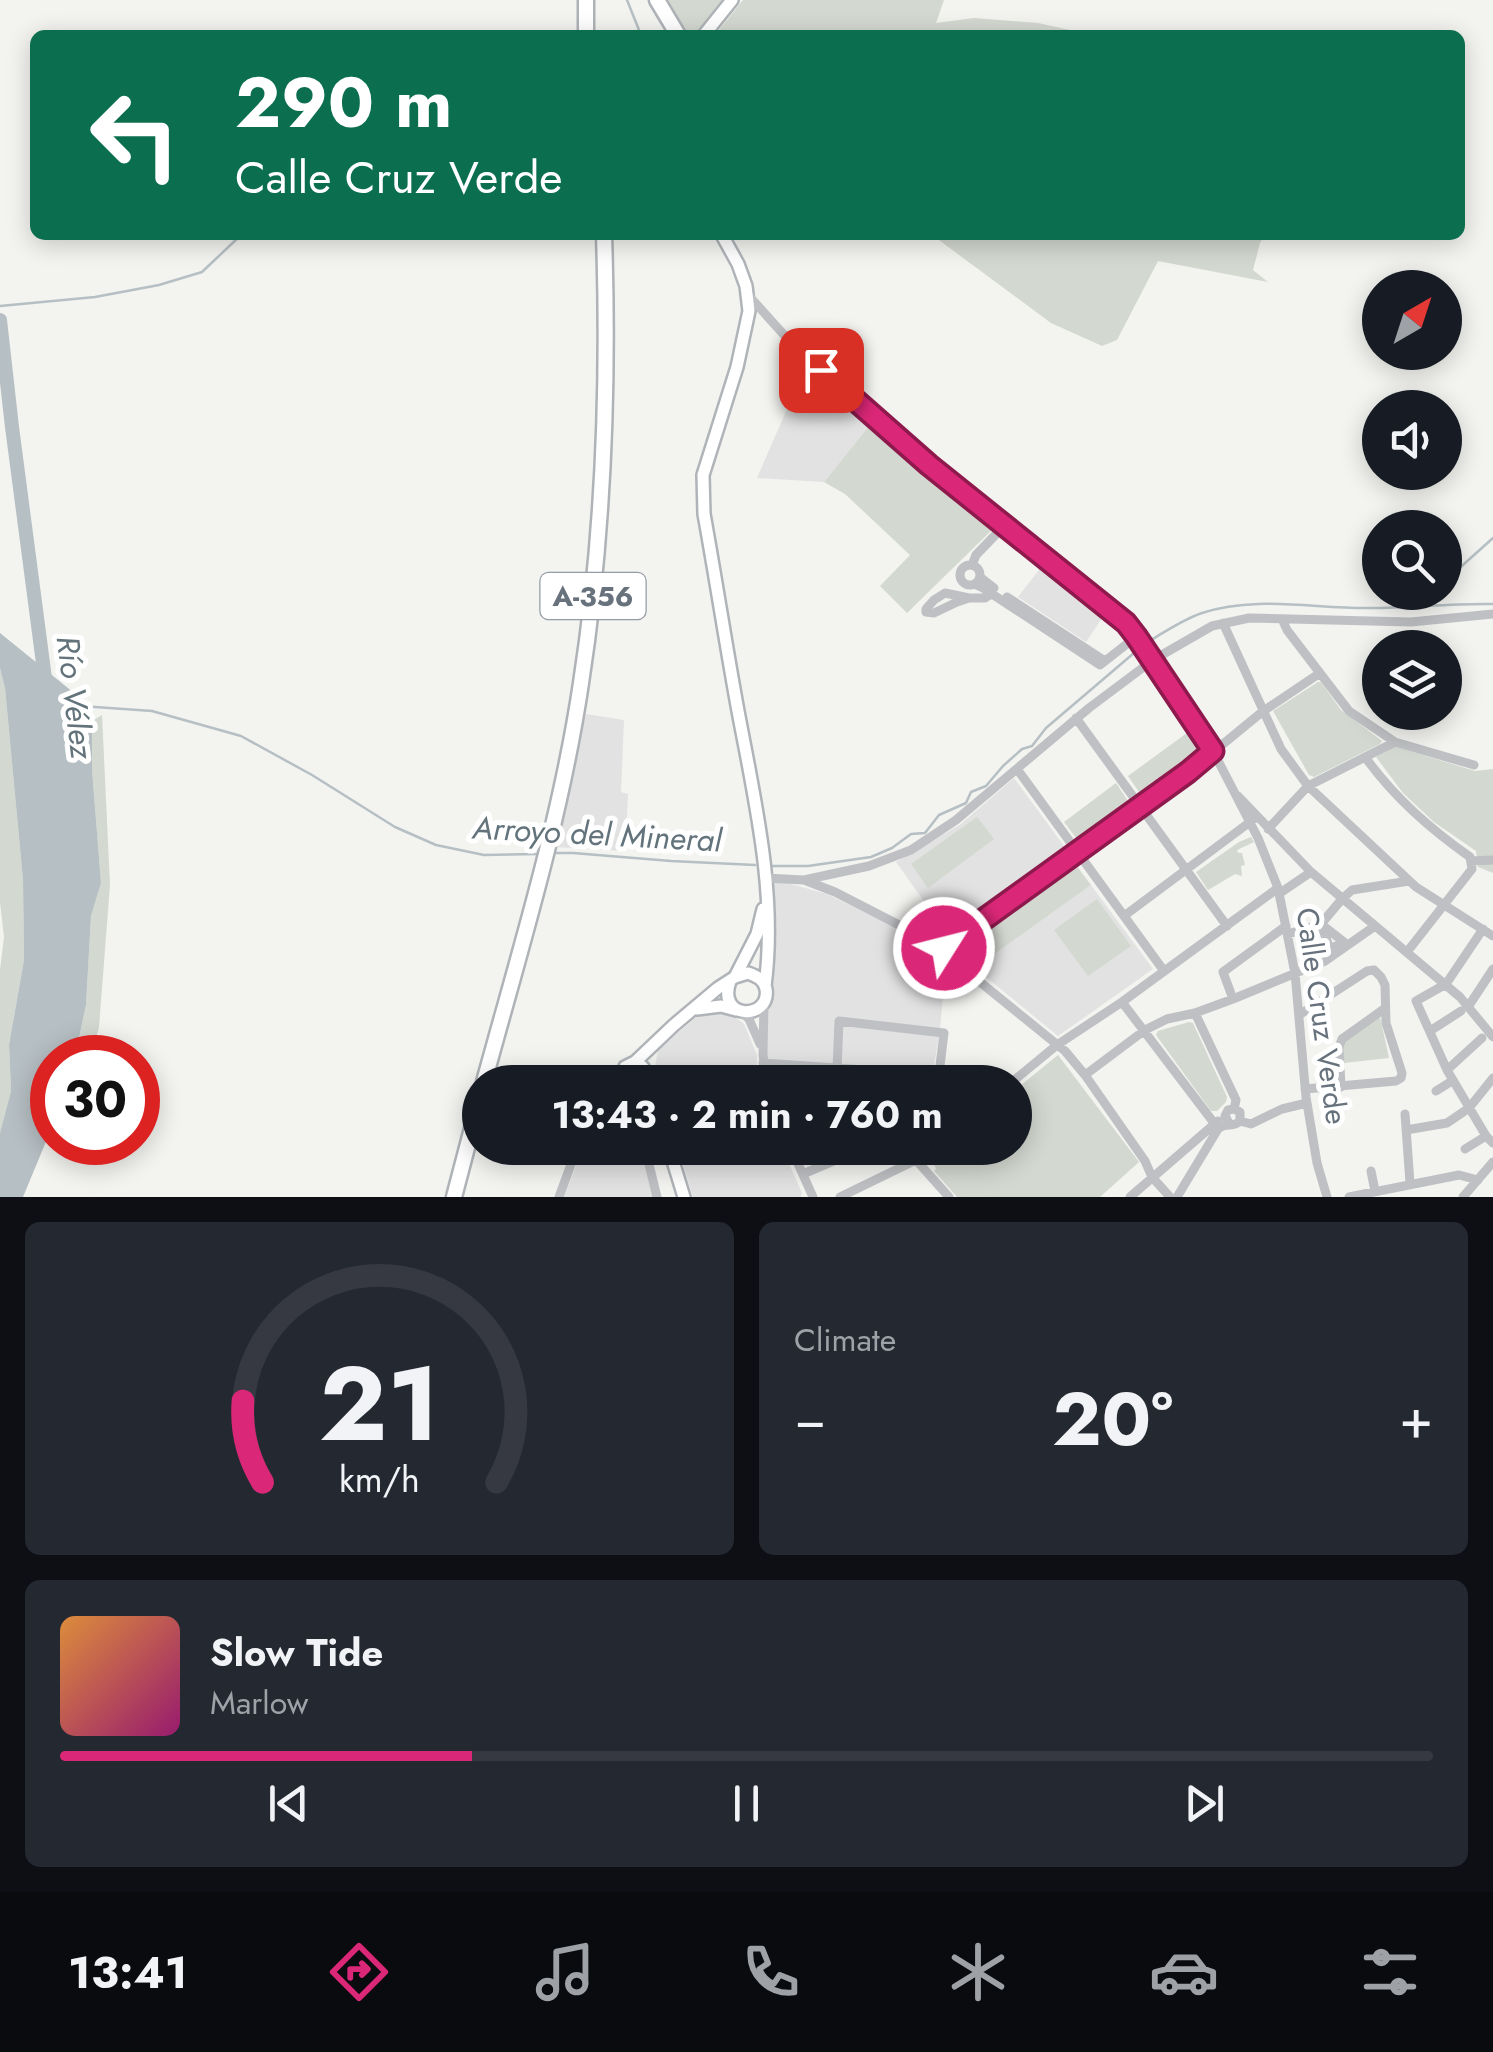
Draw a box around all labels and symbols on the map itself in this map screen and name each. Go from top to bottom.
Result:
north arrow [1362,270,1462,370]
pin [779,328,864,413]
road number: A-356 [540,573,646,619]
water label: Río Vélez [45,633,106,762]
water label: Arroyo del Mineral [470,804,724,864]
position arrow [892,896,996,1000]
street label: Calle Cruz Verde [1286,905,1358,1127]
speed limit sign: 30 [30,1035,160,1165]

